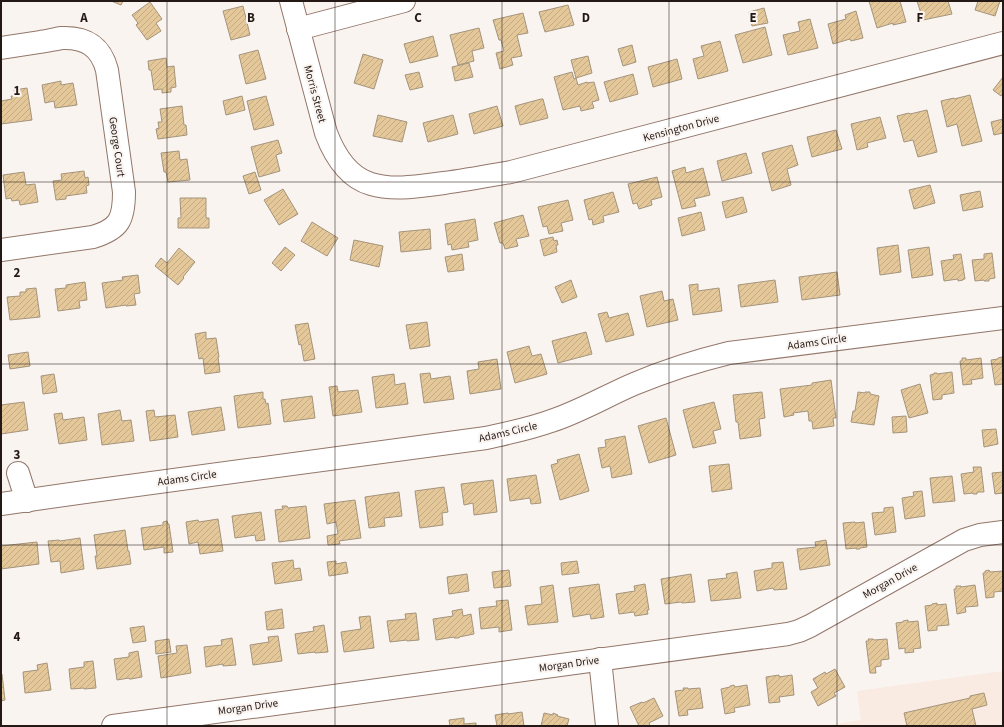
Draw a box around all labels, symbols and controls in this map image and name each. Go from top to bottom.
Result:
text: A [79,9,88,27]
text: B [247,9,255,27]
text: C [414,9,422,27]
text: D [582,9,590,27]
text: E [749,9,757,27]
text: F [917,9,924,27]
street label: Morris Street [300,64,330,125]
text: 1 [14,82,21,100]
street label: Kensington Drive [641,110,721,145]
street label: George Court [105,116,129,178]
text: 2 [14,264,21,282]
street label: Adams Circle [786,330,848,354]
street label: Adams Circle [477,418,539,446]
text: 3 [14,446,21,464]
street label: Adams Circle [156,466,218,490]
street label: Morgan Drive [860,559,921,602]
text: 4 [14,628,21,646]
street label: Morgan Drive [538,652,601,676]
street label: Morgan Drive [217,695,280,719]

